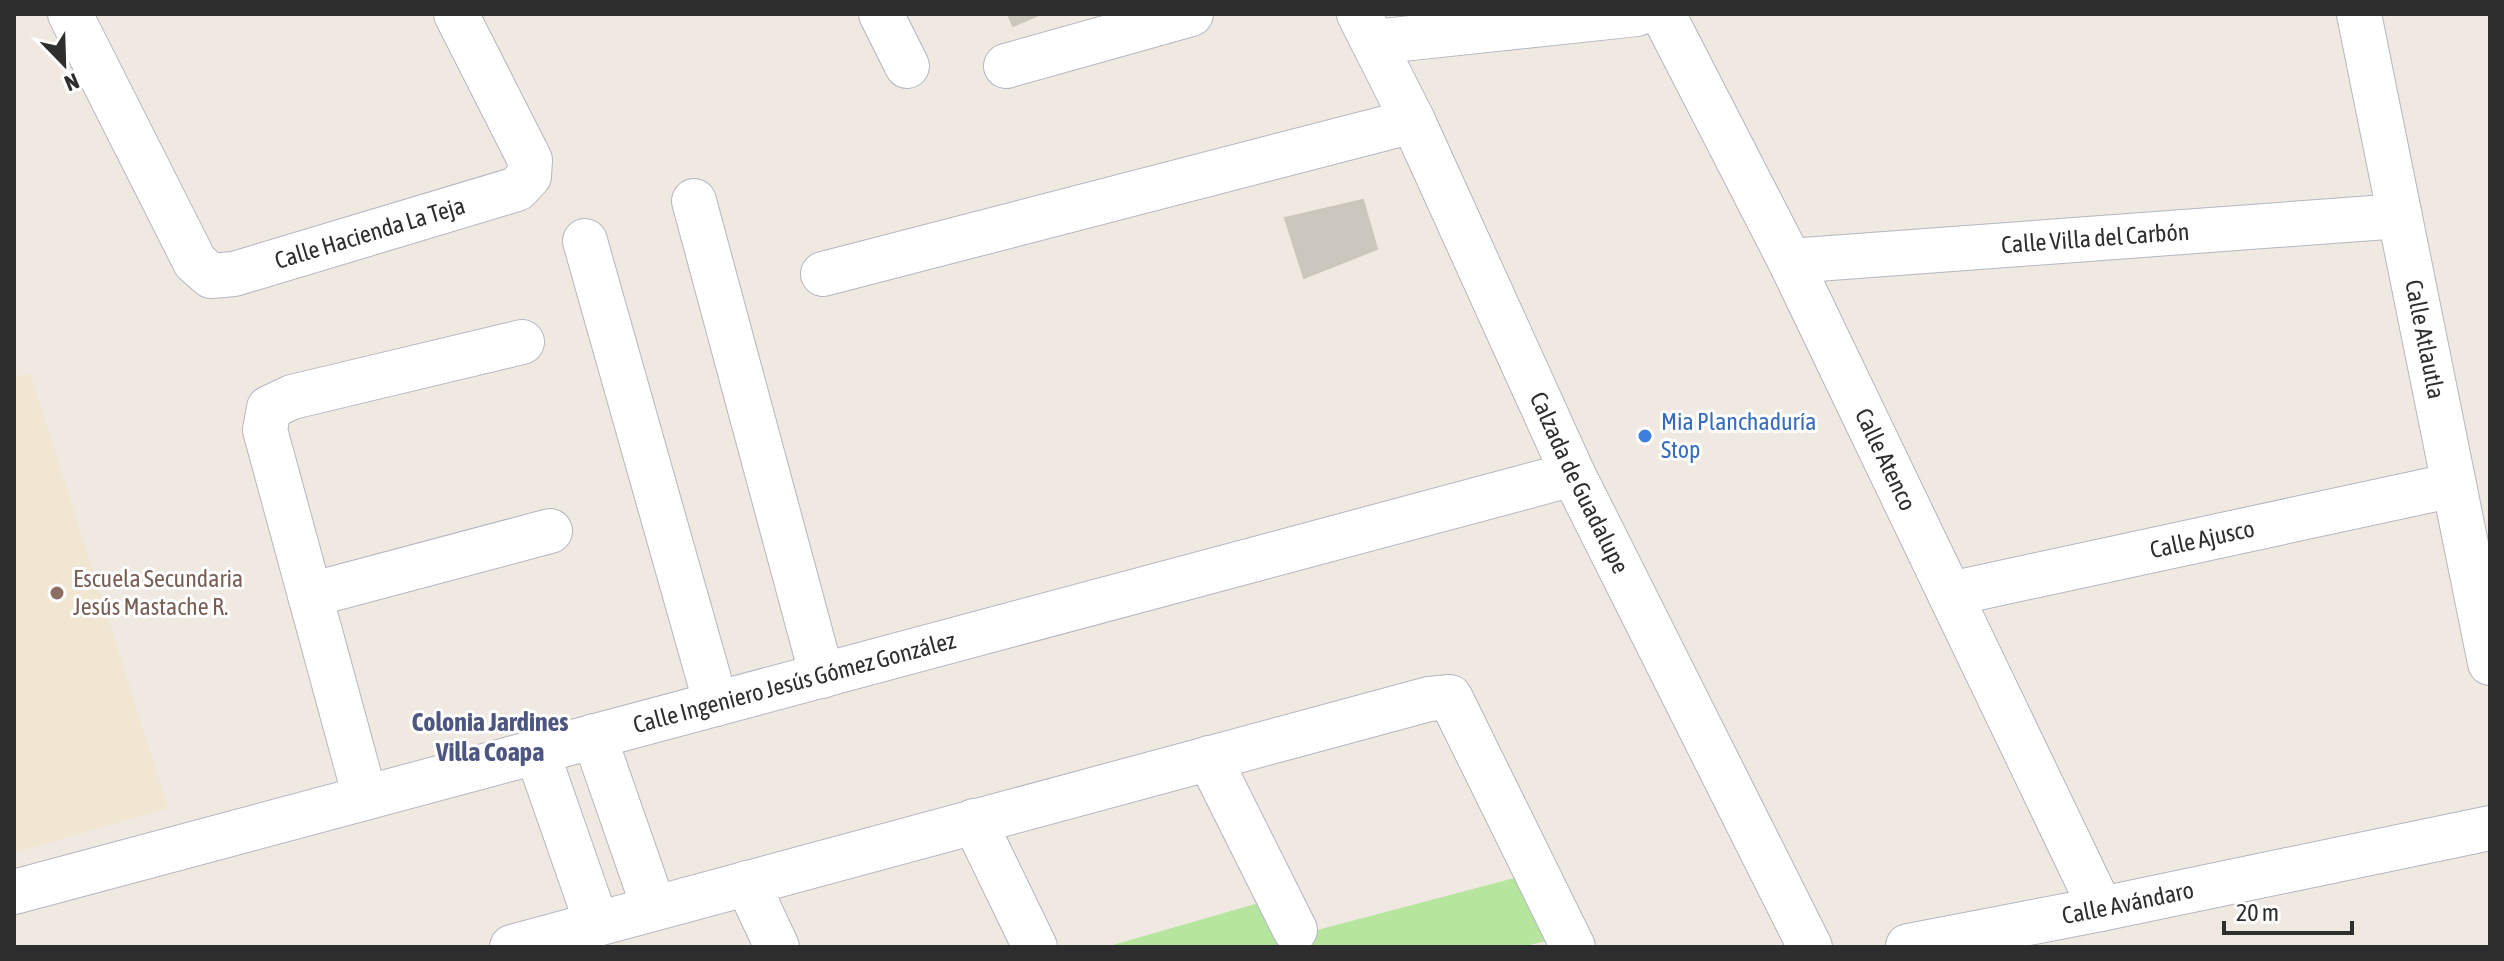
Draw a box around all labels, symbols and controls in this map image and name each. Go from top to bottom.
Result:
north arrow [24,24,104,104]
text: N [61,68,83,97]
street label: Calle Hacienda La Teja [272,191,468,274]
street label: Calle Villa del Carbón [2000,218,2190,258]
street label: Calle Atlautla [2400,277,2450,401]
street label: Calzada de Guadalupe [1525,388,1635,578]
street label: Calle Atenco [1850,404,1922,515]
place label: Mia Planchaduría Stop [1661,408,1816,463]
marker: Mia Planchaduría Stop [1636,427,1654,445]
street label: Calle Ajusco [2147,515,2257,563]
place label: Escuela Secundaria Jesús Mastache R. [73,565,243,620]
marker: Escuela Secundaria Jesús Mastache R. [48,584,66,602]
street label: Calle Ingeniero Jesús Gómez González [630,626,959,738]
district label: Colonia Jardines Villa Coapa [412,707,569,767]
street label: Calle Avándaro [2060,876,2196,929]
scale bar [2224,885,2352,935]
text: 20 m [2236,899,2279,926]

